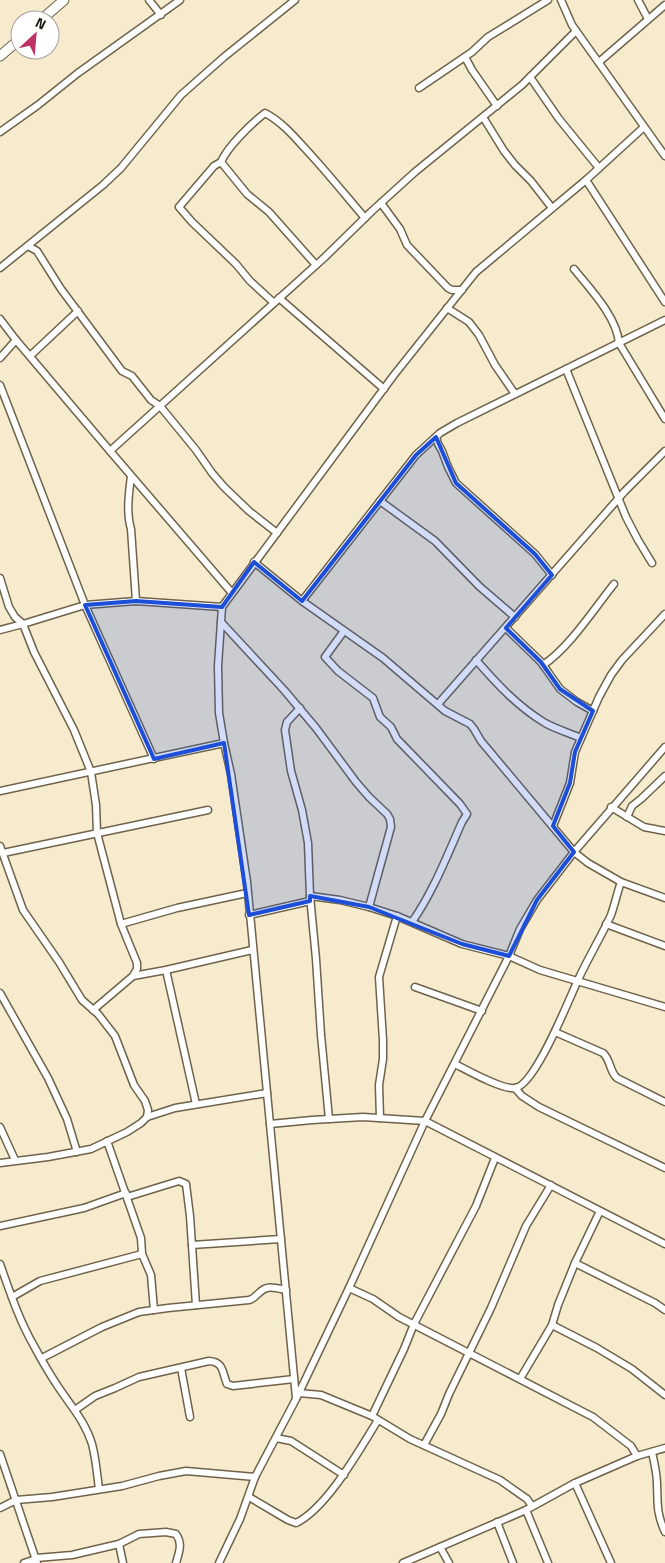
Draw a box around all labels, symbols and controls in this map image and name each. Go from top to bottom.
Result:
north arrow [10,10,60,60]
text: N [32,11,50,34]

